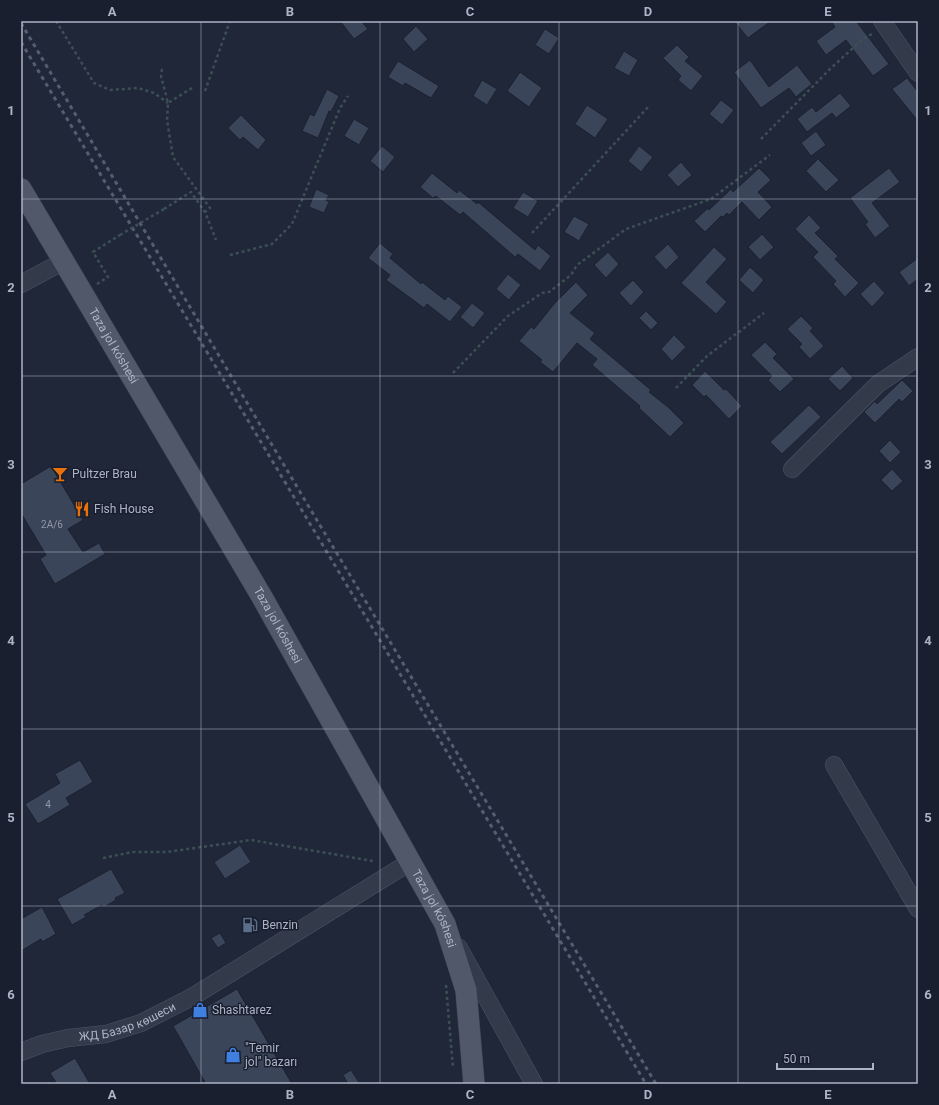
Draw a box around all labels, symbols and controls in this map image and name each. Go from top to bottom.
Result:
text: A [108,4,117,19]
text: B [286,4,294,19]
text: C [466,4,475,19]
text: D [644,4,652,19]
text: E [824,4,832,19]
text: 1 [7,103,15,118]
text: 1 [924,103,932,118]
text: 2 [7,280,15,295]
text: 2 [924,280,932,295]
street label: Taza jol kóshesi [86,305,141,386]
text: 3 [7,457,15,472]
text: 3 [924,457,932,472]
bar icon: Pultzer Brau [51,465,69,483]
place label: Pultzer Brau [72,467,137,481]
restaurant icon: Fish House [73,500,91,518]
place label: Fish House [94,502,154,516]
house number: 2А/6 [41,519,63,530]
street label: Taza jol kóshesi [251,584,305,666]
text: 4 [7,633,15,648]
text: 4 [924,633,932,648]
house number: 4 [45,799,51,810]
text: 5 [7,810,15,825]
text: 5 [924,810,932,825]
street label: Taza jol kóshesi [409,867,459,949]
fuel station icon: Benzin [241,916,259,934]
place label: Benzin [262,918,298,932]
text: 6 [7,987,15,1002]
text: 6 [924,987,932,1002]
street label: ЖД Базар көшеси [78,999,178,1044]
shop icon: Shashtarez [191,1001,209,1019]
place label: Shashtarez [212,1003,272,1017]
place label: "Temir jol" bazarı [244,1041,297,1069]
scale bar [777,1045,873,1071]
shop icon: "Temir jol" bazarı [224,1046,242,1064]
text: 50 m [783,1052,810,1066]
text: A [108,1087,117,1102]
text: B [286,1087,294,1102]
text: C [466,1087,475,1102]
text: D [644,1087,652,1102]
text: E [824,1087,832,1102]

